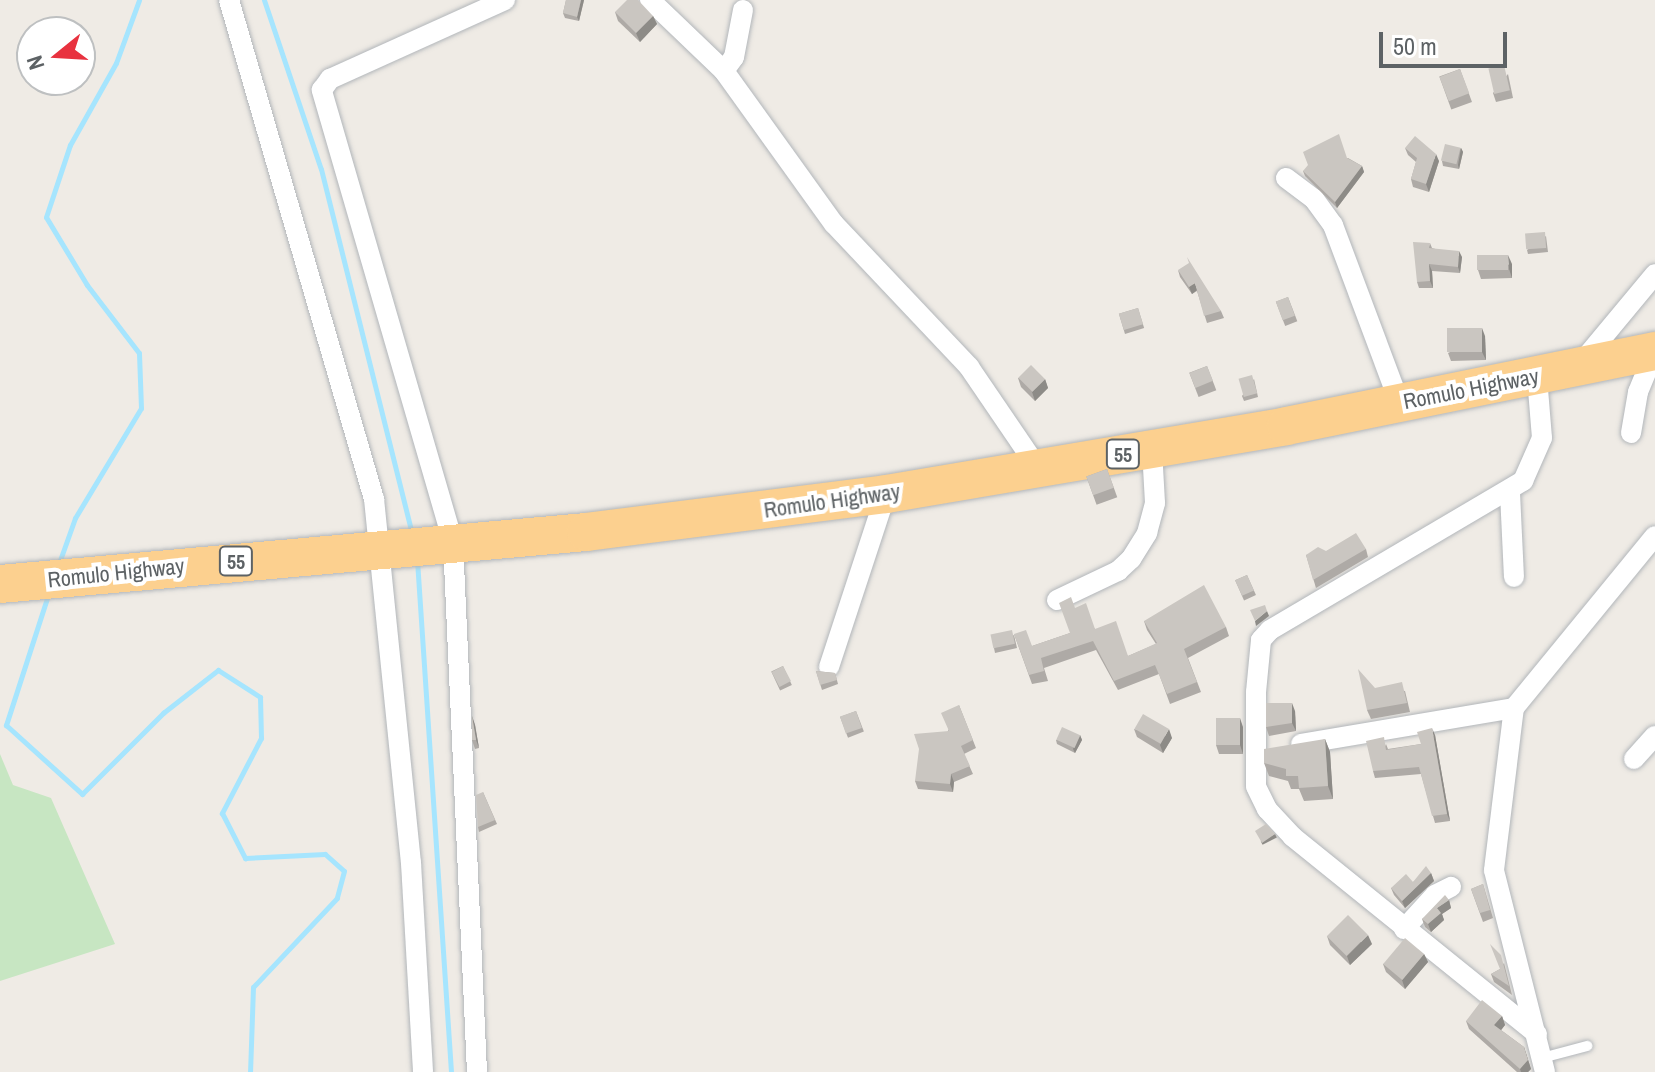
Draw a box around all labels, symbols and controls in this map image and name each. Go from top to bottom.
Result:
north arrow [16,16,96,96]
scale bar [1383,16,1511,66]
text: 50 m [1393,30,1437,62]
text: N [19,52,51,74]
street label: Romulo Highway [1401,363,1541,415]
road number: 55 [1105,438,1141,470]
street label: Romulo Highway [762,478,902,524]
road number: 55 [218,545,254,577]
street label: Romulo Highway [46,553,186,593]

